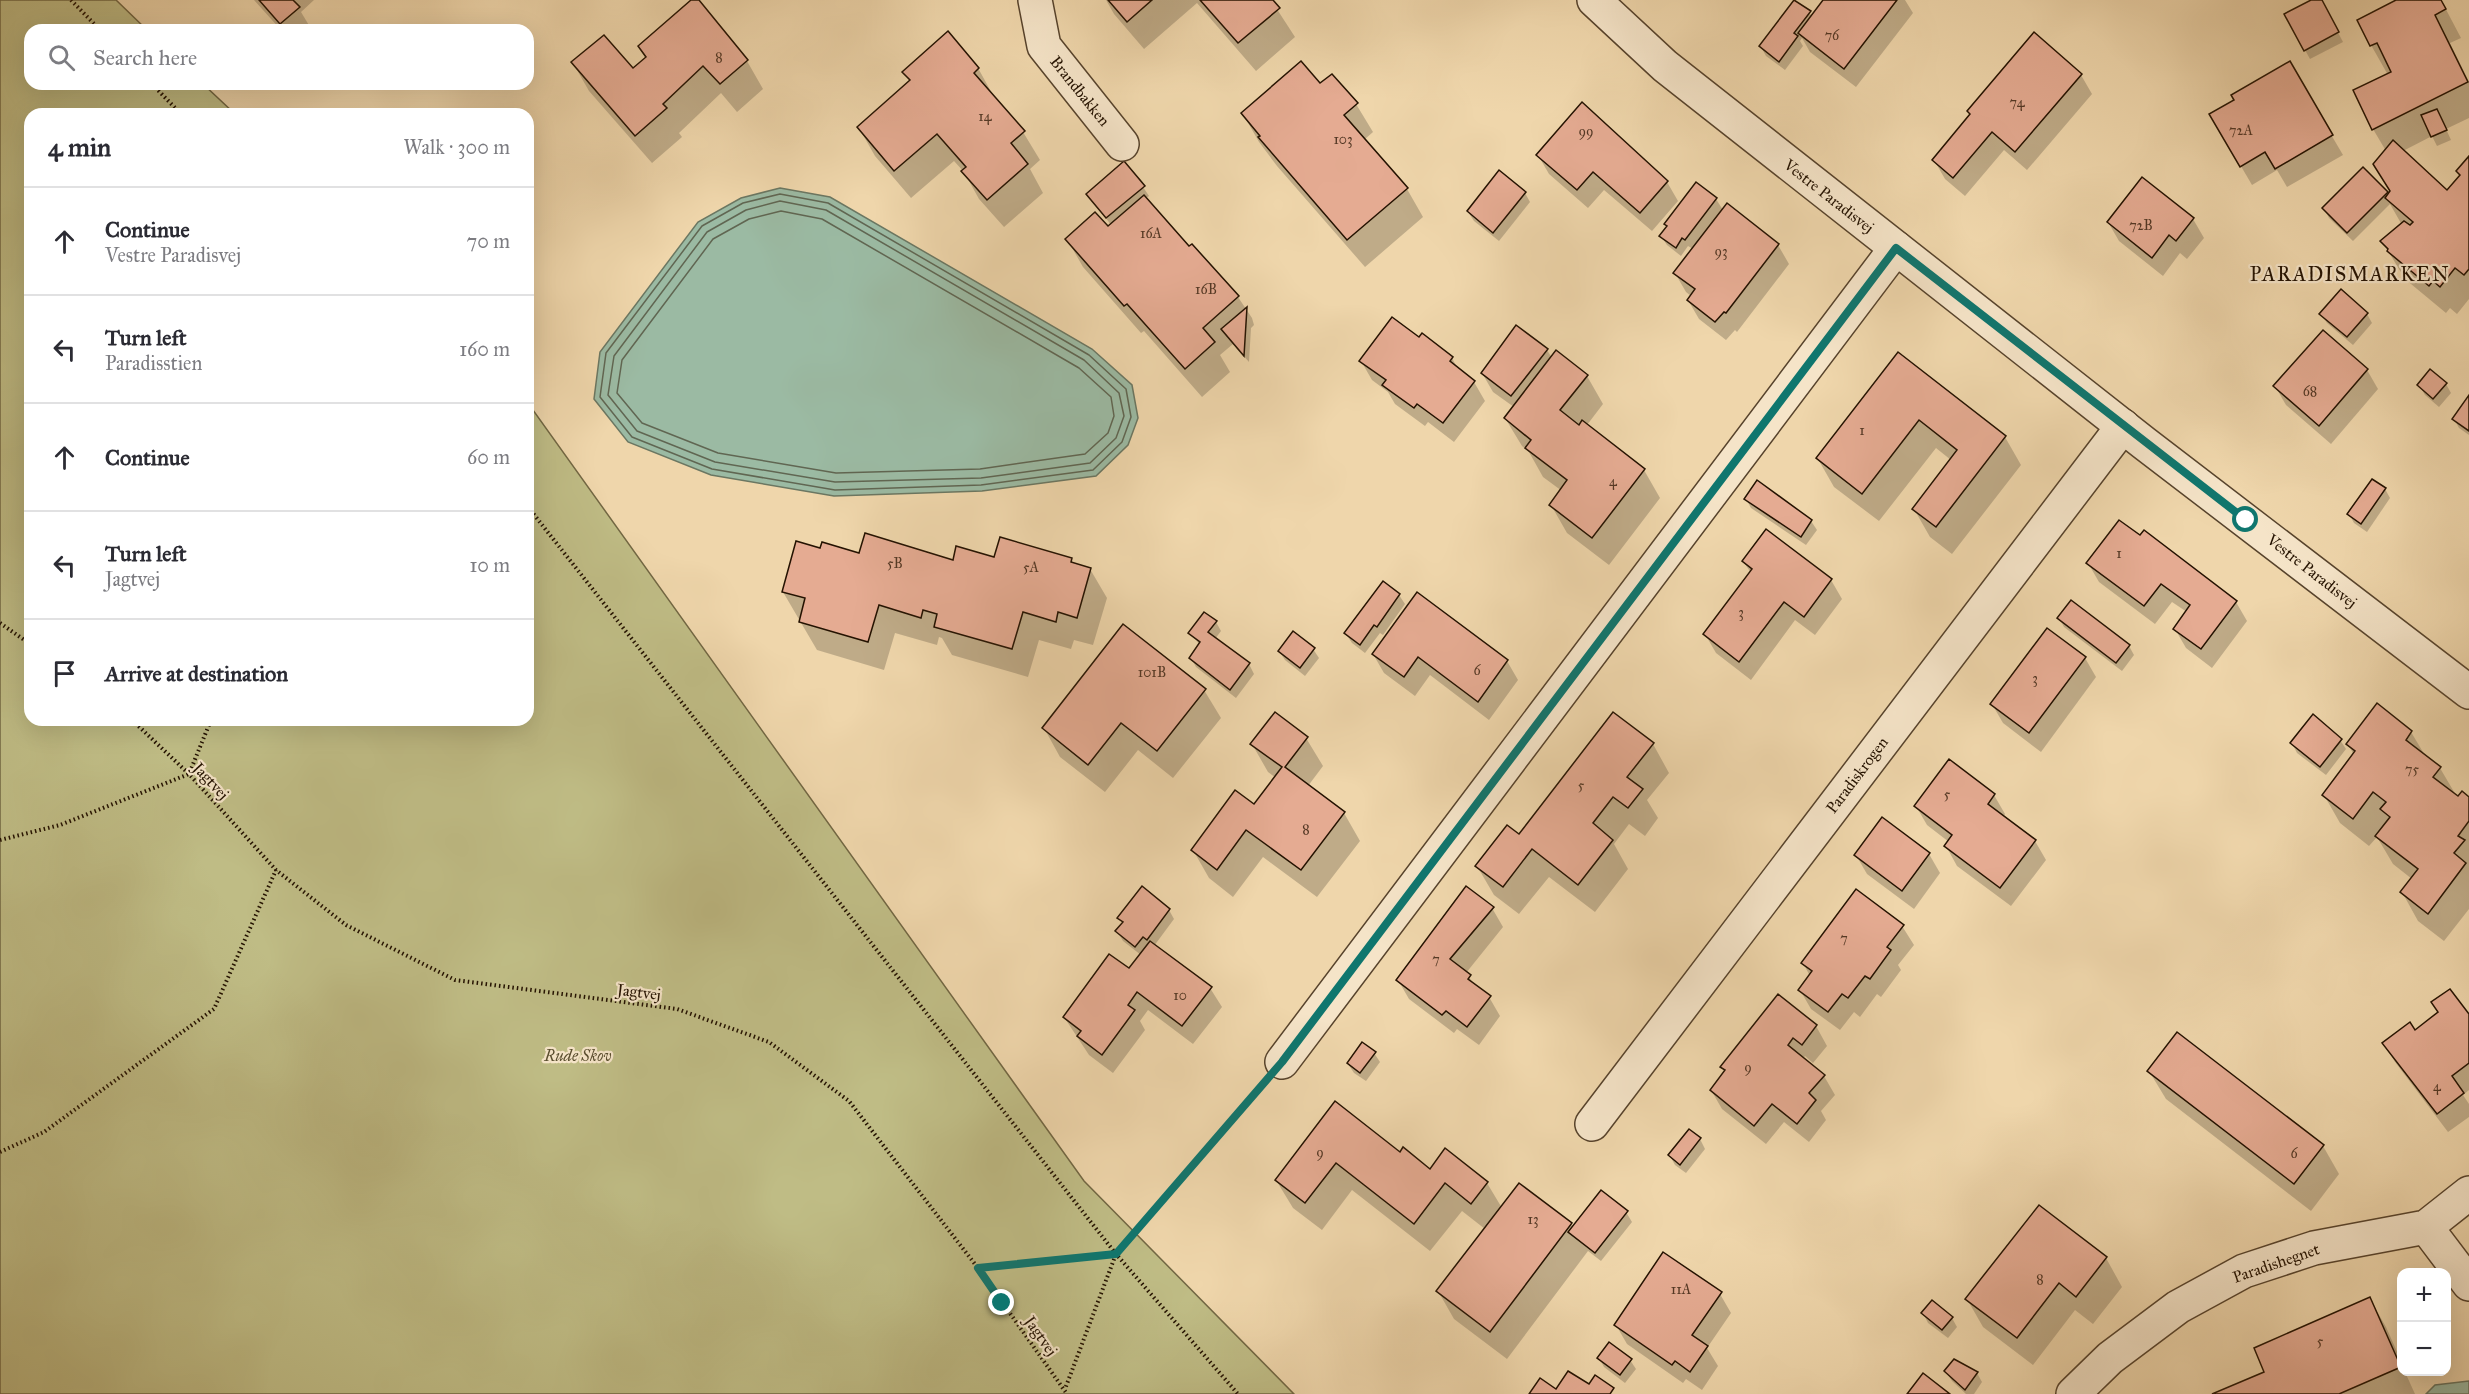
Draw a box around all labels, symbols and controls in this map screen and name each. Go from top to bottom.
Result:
search box [24,24,534,90]
house number: 76 [1825,27,1840,44]
icon: search [45,41,78,74]
text: Search here [93,44,197,71]
house number: 8 [715,49,723,66]
street label: Brandbakken [1046,52,1114,130]
house number: 74 [2010,94,2026,111]
house number: 14 [978,108,993,125]
house number: 72A [2229,122,2253,139]
house number: 99 [1578,123,1594,140]
text: 4 min [48,131,111,163]
house number: 103 [1333,131,1353,148]
text: Walk · 300 m [403,135,510,159]
street label: Vestre Paradisvej [1779,154,1878,237]
text: Continue [105,216,190,243]
house number: 72B [2129,217,2153,234]
icon: ahead [48,225,81,258]
house number: 16A [1140,225,1163,242]
text: 70 m [467,229,510,253]
text: Vestre Paradisvej [105,243,241,267]
house number: 93 [1714,243,1728,260]
district label: PARADISMARKEN [2250,262,2450,286]
house number: 16B [1195,281,1217,298]
text: Turn left [105,324,187,351]
icon: left [48,333,81,366]
text: 160 m [459,337,510,361]
text: Paradisstien [105,351,202,375]
house number: 68 [2303,383,2317,400]
house number: 1 [1859,422,1865,439]
icon: ahead [48,441,81,474]
text: Continue [105,444,190,471]
text: 60 m [467,445,510,469]
house number: 4 [1609,473,1618,490]
route start [2232,506,2258,532]
street label: Vestre Paradisvej [2262,529,2361,612]
text: Turn left [105,540,187,567]
house number: 1 [2116,545,2122,562]
icon: left [48,549,81,582]
text: 10 m [469,553,510,577]
house number: 5B [887,555,903,572]
house number: 5A [1023,559,1040,576]
text: Jagtvej [105,567,160,591]
house number: 3 [1738,604,1744,621]
icon: arrive [48,657,81,690]
text: Arrive at destination [105,660,288,687]
house number: 6 [1473,662,1481,679]
house number: 101B [1138,664,1166,681]
house number: 3 [2032,670,2038,687]
street label: Paradiskrogen [1822,733,1893,818]
street label: Jagtvej [187,757,233,804]
house number: 75 [2405,761,2419,778]
house number: 5 [1578,777,1585,794]
house number: 5 [1944,786,1951,803]
house number: 8 [1302,821,1310,838]
house number: 7 [1840,930,1848,947]
house number: 7 [1432,951,1440,968]
street label: Jagtvej [614,980,662,1005]
house number: 10 [1173,987,1187,1004]
park label: Rude Skov [543,1046,612,1065]
house number: 9 [1744,1059,1752,1076]
house number: 4 [2433,1078,2442,1095]
house number: 9 [1316,1144,1324,1161]
house number: 6 [2290,1145,2298,1162]
house number: 13 [1527,1211,1539,1228]
street label: Paradishegnet [2230,1239,2323,1288]
map controls [2397,1268,2451,1376]
button: + [2397,1268,2451,1322]
house number: 8 [2036,1271,2044,1288]
house number: 11A [1671,1281,1692,1298]
route end [988,1289,1014,1315]
street label: Jagtvej [1019,1311,1061,1360]
button: − [2397,1322,2451,1376]
house number: 5 [2317,1333,2324,1350]

